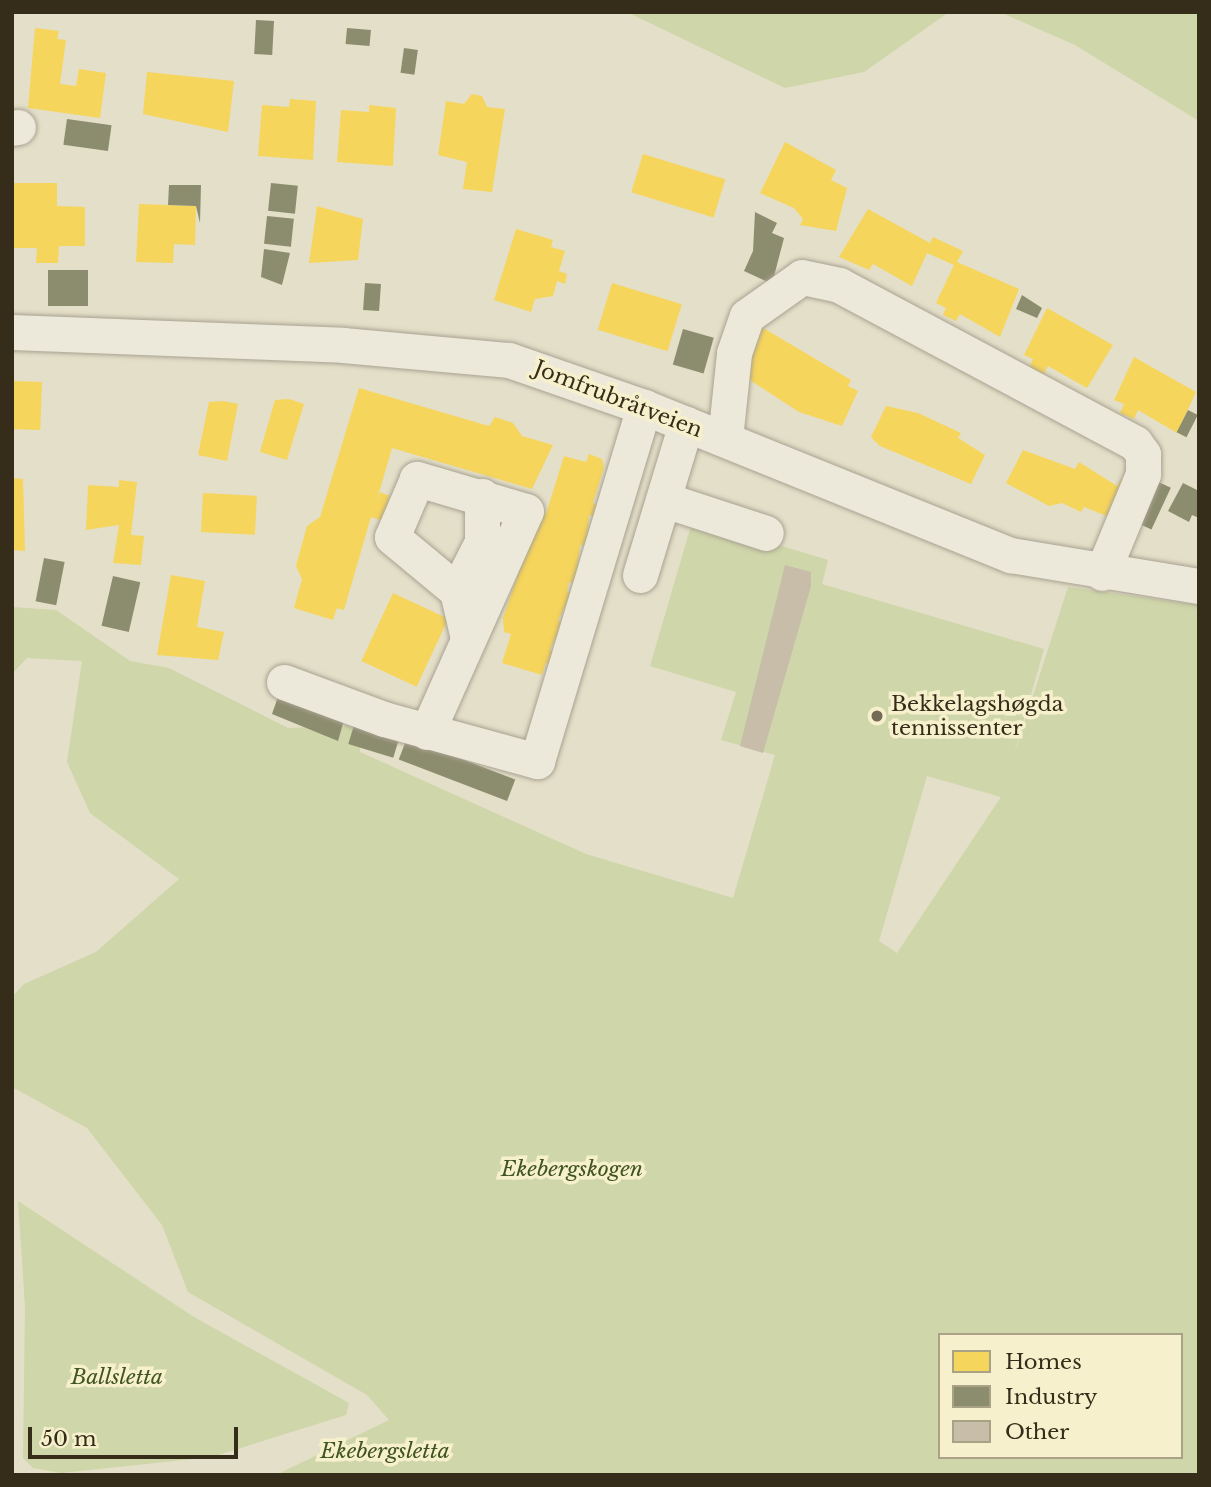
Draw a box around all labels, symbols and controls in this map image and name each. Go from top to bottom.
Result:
street label: Jomfrubråtveien [530,355,706,443]
place label: Bekkelagshøgda tennissenter [891,691,1063,741]
marker: Bekkelagshøgda tennissenter [869,708,885,724]
park label: Ekebergskogen [501,1156,643,1182]
legend [938,1333,1183,1459]
text: Homes [1005,1349,1082,1375]
park label: Ballsletta [71,1364,163,1390]
text: Industry [1005,1384,1097,1410]
scale bar [32,1414,242,1458]
text: Other [1005,1419,1069,1445]
text: 50 m [41,1426,96,1452]
park label: Ekebergsletta [320,1438,450,1464]

